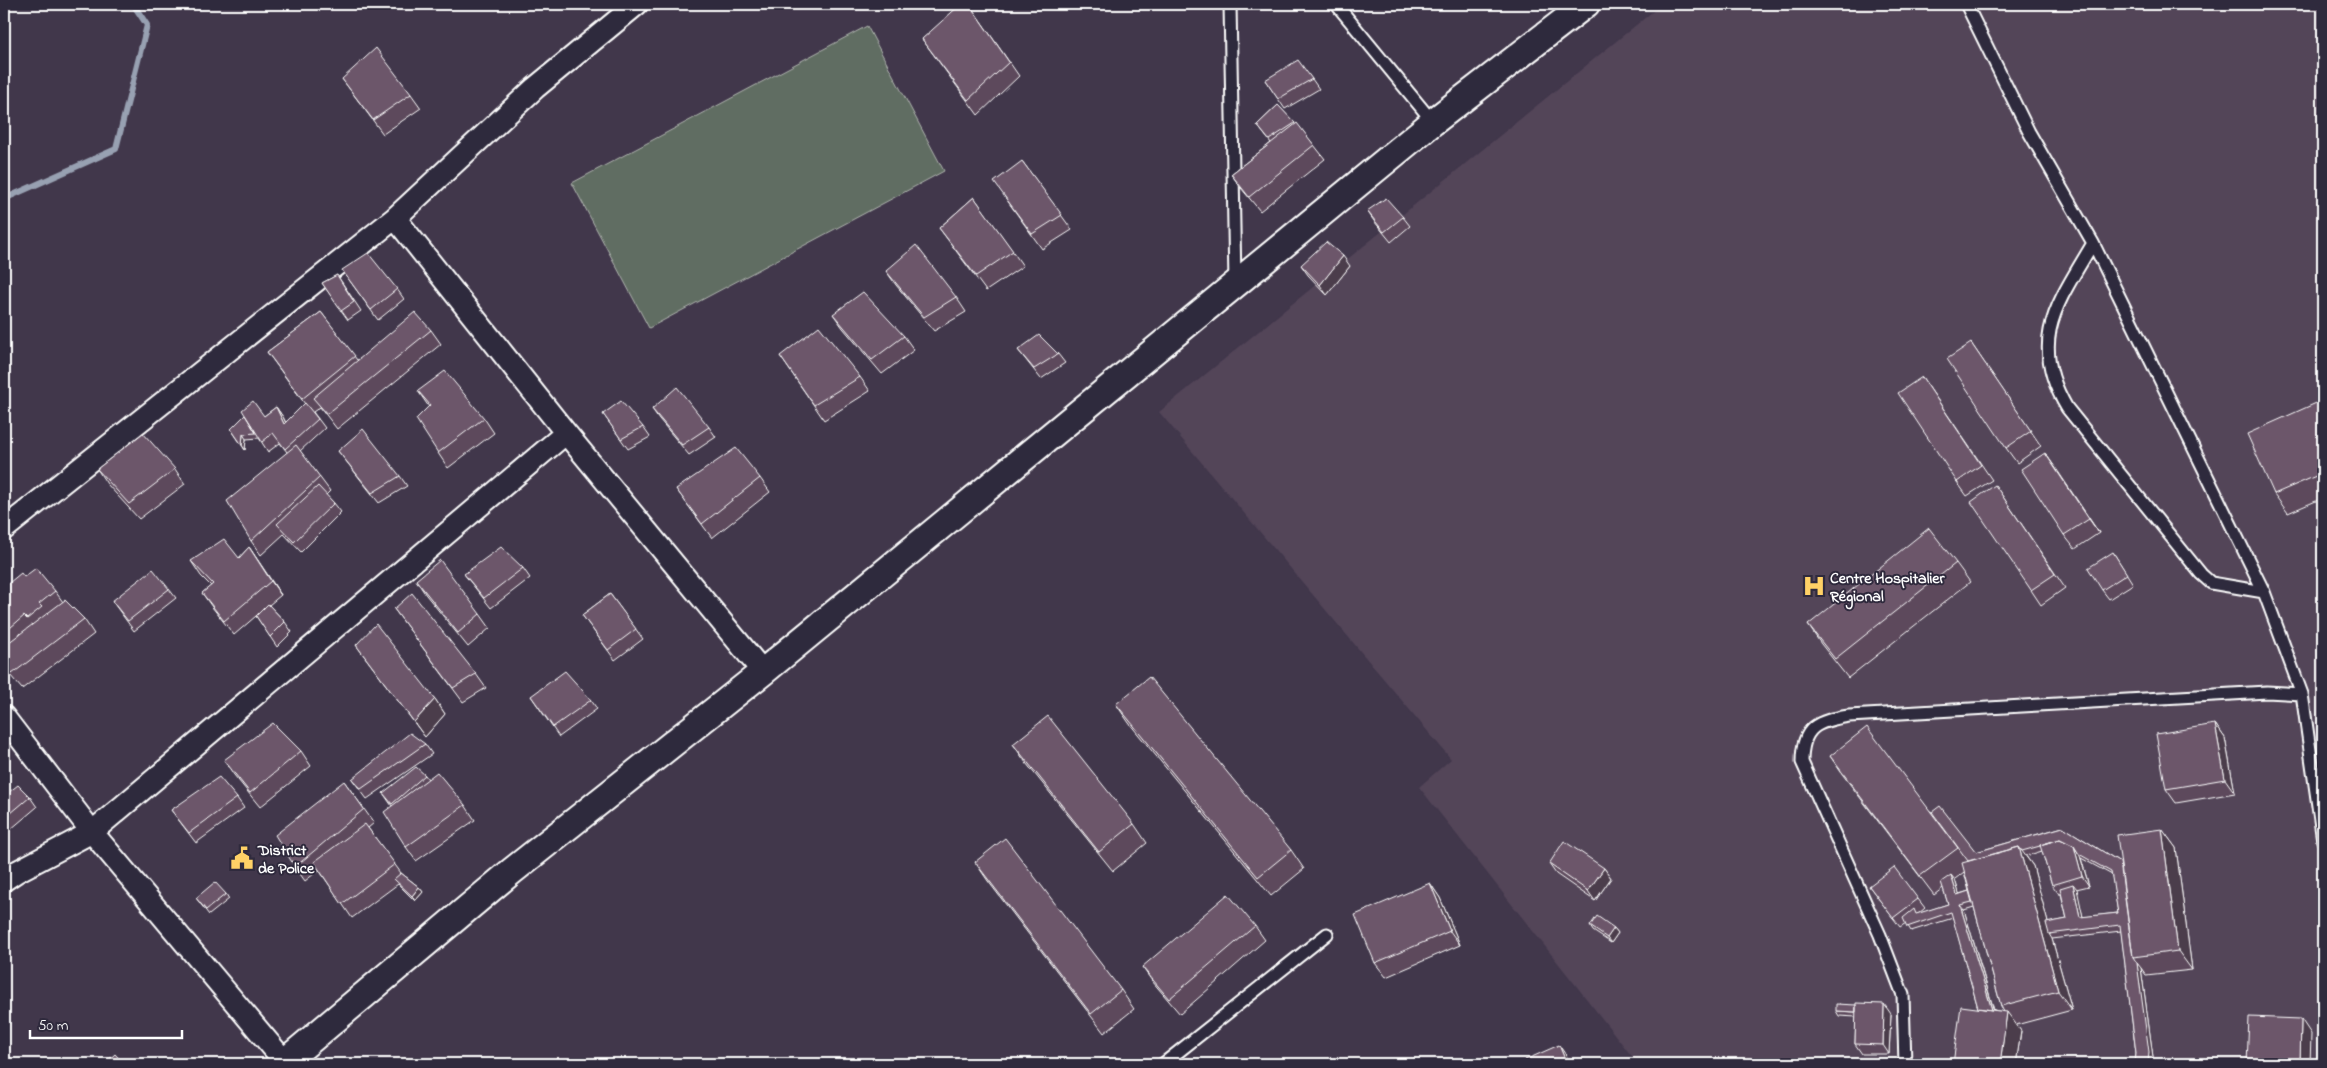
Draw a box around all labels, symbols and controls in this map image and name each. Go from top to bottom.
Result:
place label: Centre Hospitalier Régional [1829,567,1945,610]
hospital icon: Centre Hospitalier Régional [1801,573,1827,599]
place label: District de Police [257,839,315,881]
public building icon: District de Police [229,845,255,871]
scale bar [30,1008,182,1040]
text: 50 m [38,1015,69,1037]

